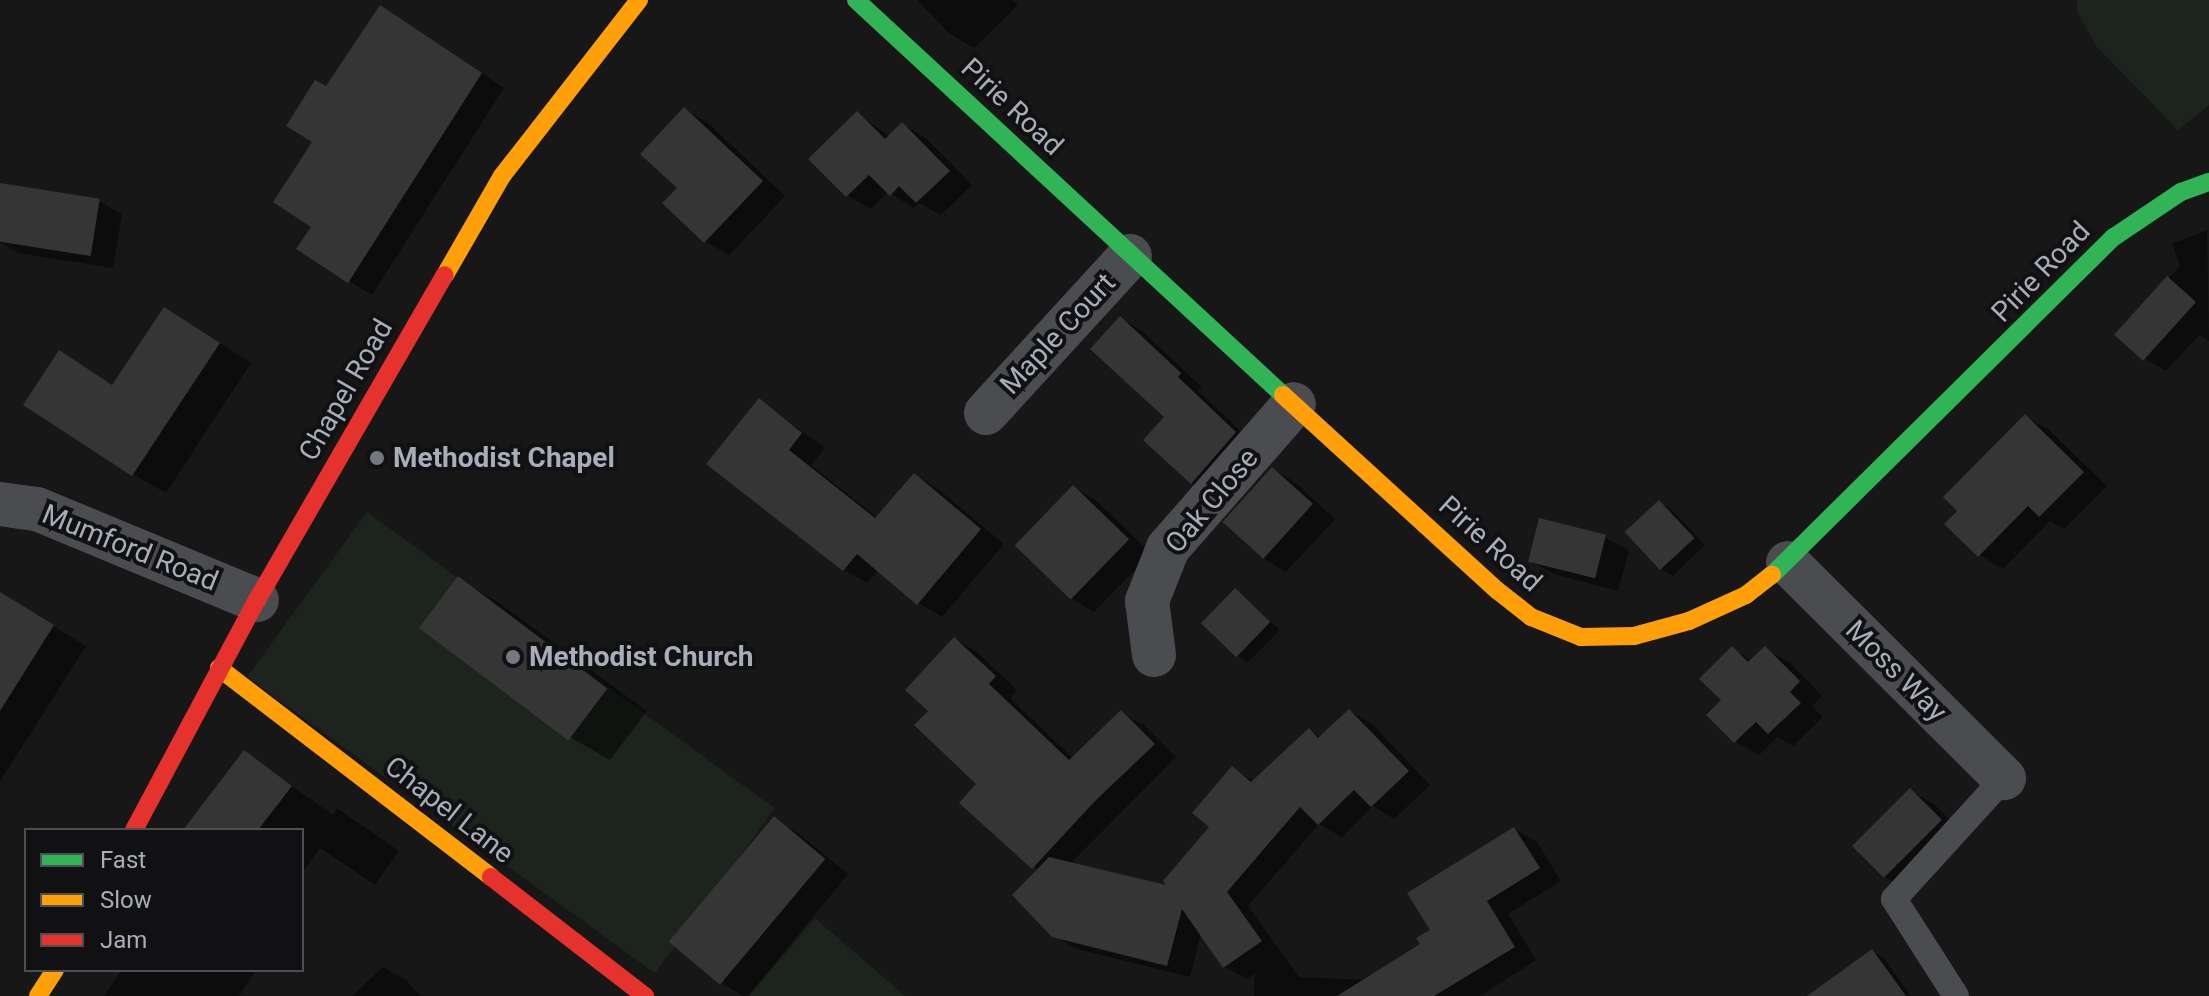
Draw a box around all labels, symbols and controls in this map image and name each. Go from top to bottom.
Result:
street label: Pirie Road [954,51,1070,163]
street label: Pirie Road [1985,215,2097,329]
street label: Maple Court [994,267,1122,401]
street label: Chapel Road [292,313,400,467]
place label: Methodist Chapel [393,441,615,475]
street label: Oak Close [1159,442,1265,560]
marker: Methodist Chapel [368,449,386,467]
street label: Pirie Road [1432,489,1548,599]
street label: Mumford Road [37,498,223,598]
street label: Moss Way [1839,614,1953,728]
place label: Methodist Church [529,640,754,674]
marker: Methodist Church [504,648,522,666]
street label: Chapel Lane [378,749,520,871]
legend [24,828,304,972]
text: Fast [100,846,146,874]
text: Slow [100,886,152,914]
text: Jam [100,926,147,954]

